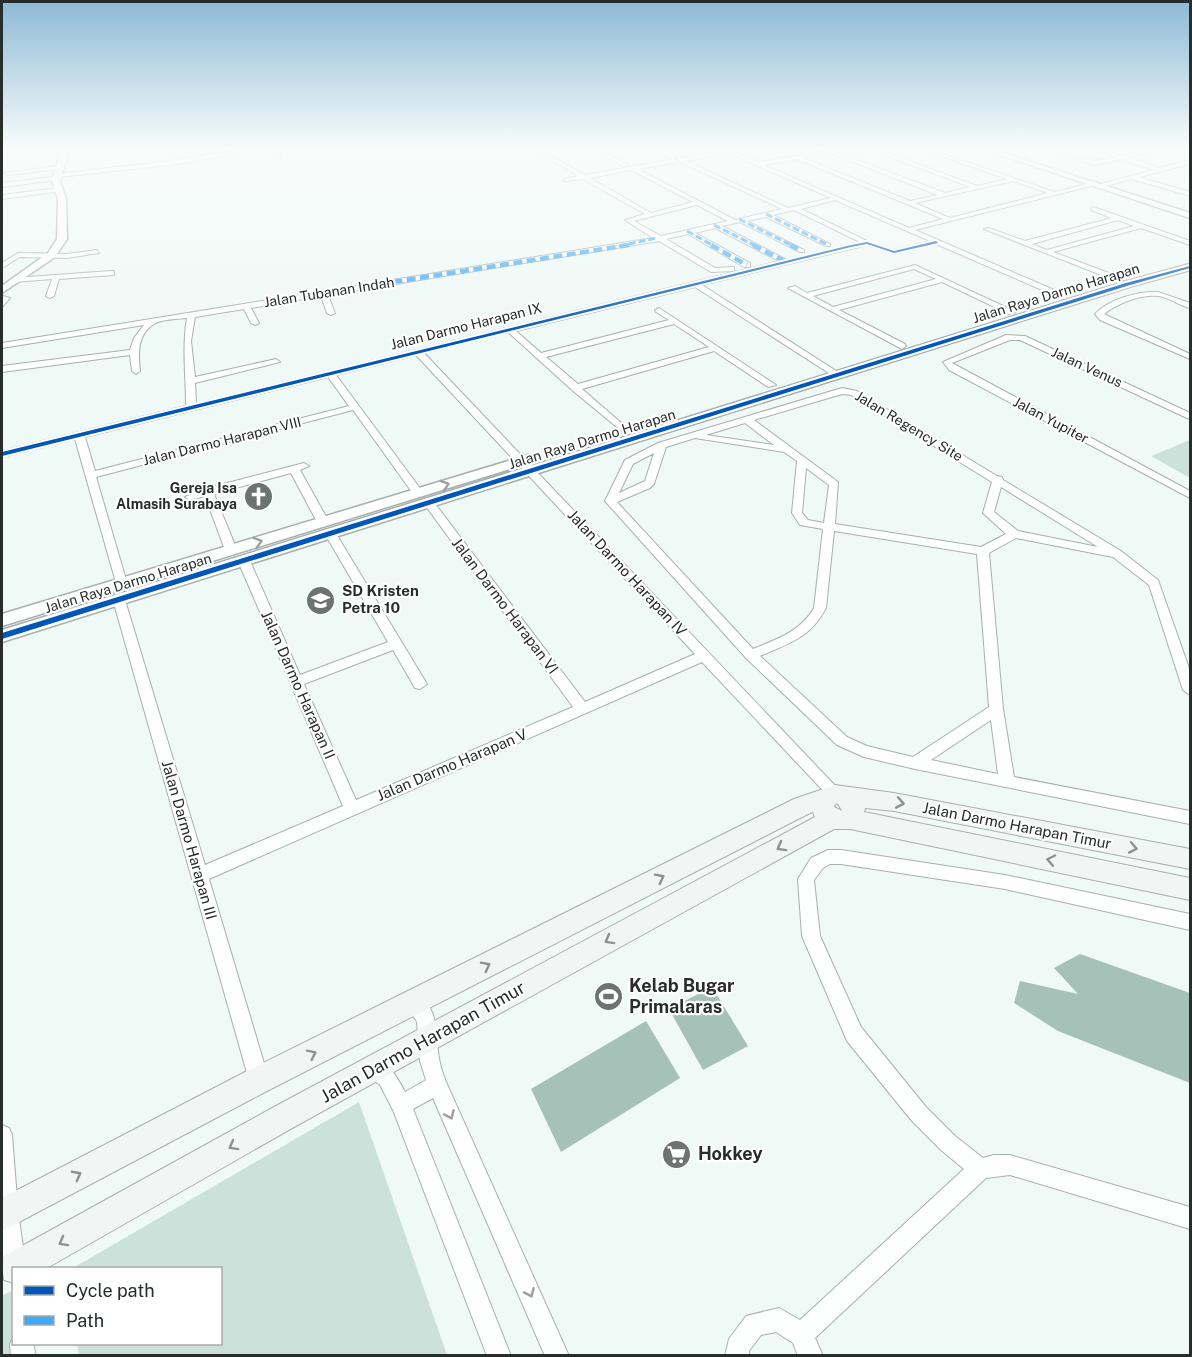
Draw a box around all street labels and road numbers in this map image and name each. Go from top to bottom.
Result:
street label: Jalan Raya Darmo Harapan [971,260,1141,326]
street label: Jalan Tubanan Indah [263,274,395,310]
street label: Jalan Darmo Harapan IX [389,299,544,353]
street label: Jalan Venus [1049,344,1125,390]
street label: Jalan Regency Site [852,388,966,464]
street label: Jalan Yupiter [1011,393,1091,447]
street label: Jalan Raya Darmo Harapan [507,406,677,472]
street label: Jalan Darmo Harapan VIII [141,414,303,468]
street label: Jalan Darmo Harapan IV [564,506,690,639]
street label: Jalan Darmo Harapan VI [449,534,562,677]
street label: Jalan Raya Darmo Harapan [43,550,213,616]
street label: Jalan Darmo Harapan II [258,608,339,761]
street label: Jalan Darmo Harapan V [374,725,529,804]
street label: Jalan Darmo Harapan III [159,758,220,921]
street label: Jalan Darmo Harapan Timur [921,799,1113,852]
street label: Jalan Darmo Harapan Timur [317,976,529,1107]

